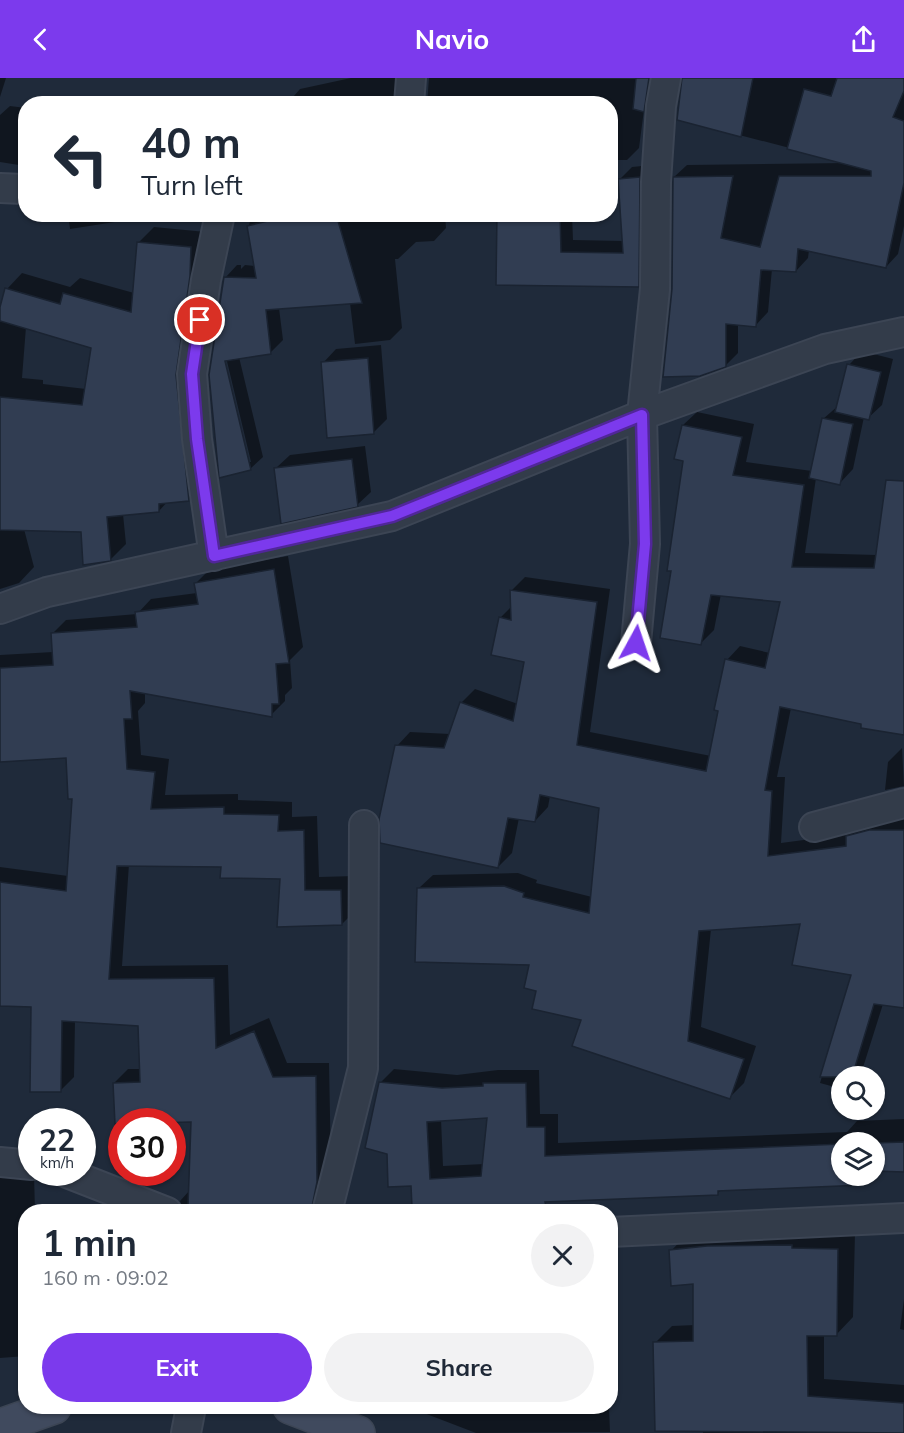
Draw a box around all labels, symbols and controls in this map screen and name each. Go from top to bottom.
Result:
text: Navio [415,22,489,56]
icon: back [24,23,57,56]
icon: share [847,23,880,56]
text: 40 m [141,116,241,169]
icon: left [42,120,120,198]
text: Turn left [141,168,243,202]
pin [174,294,225,345]
icon: arrive [183,303,216,336]
position arrow [604,611,668,675]
map controls [831,1066,885,1186]
button: search [831,1066,885,1120]
speed limit sign: 30 [108,1108,186,1186]
text: 22 [39,1121,75,1159]
button: layers [831,1132,885,1186]
text: km/h [40,1153,74,1172]
text: 1 min [42,1220,137,1265]
button: close [531,1224,594,1287]
text: 160 m · 09:02 [42,1265,168,1290]
button: Exit [42,1333,312,1402]
button: Share [324,1333,594,1402]

